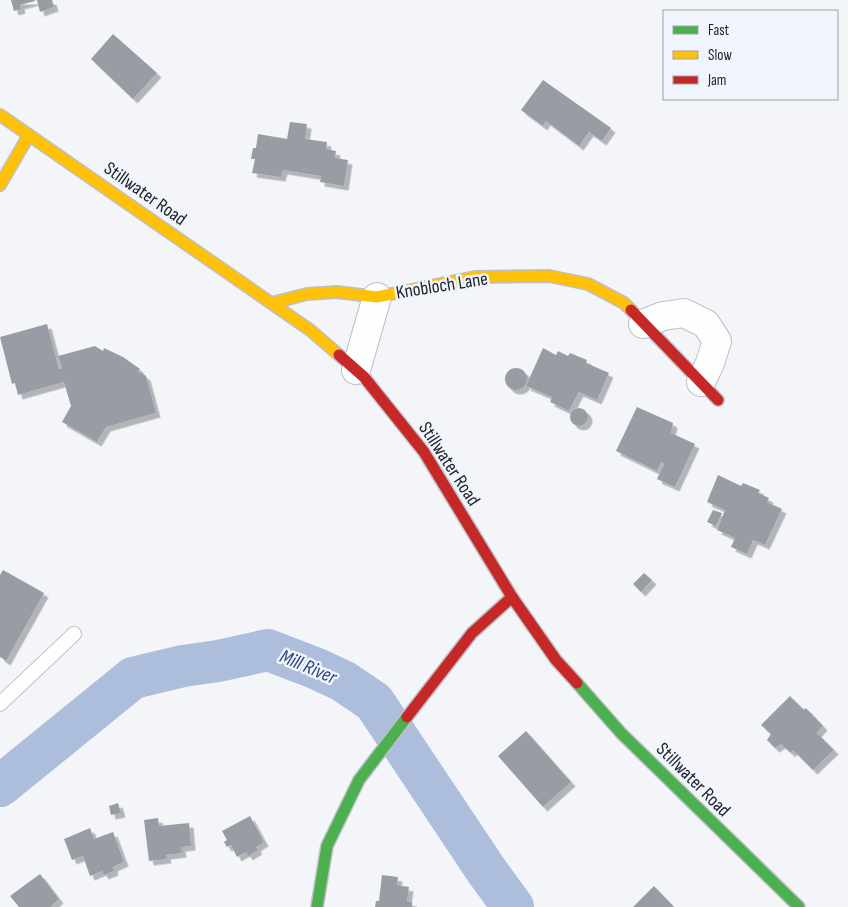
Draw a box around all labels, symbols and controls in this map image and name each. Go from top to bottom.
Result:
legend [663,10,838,100]
text: Fast [708,21,730,40]
text: Slow [708,46,732,65]
text: Jam [707,71,726,90]
street label: Stillwater Road [99,157,191,231]
street label: Knobloch Lane [394,267,490,305]
street label: Stillwater Road [413,418,485,510]
water label: Mill River [276,644,341,690]
street label: Stillwater Road [651,738,735,822]

